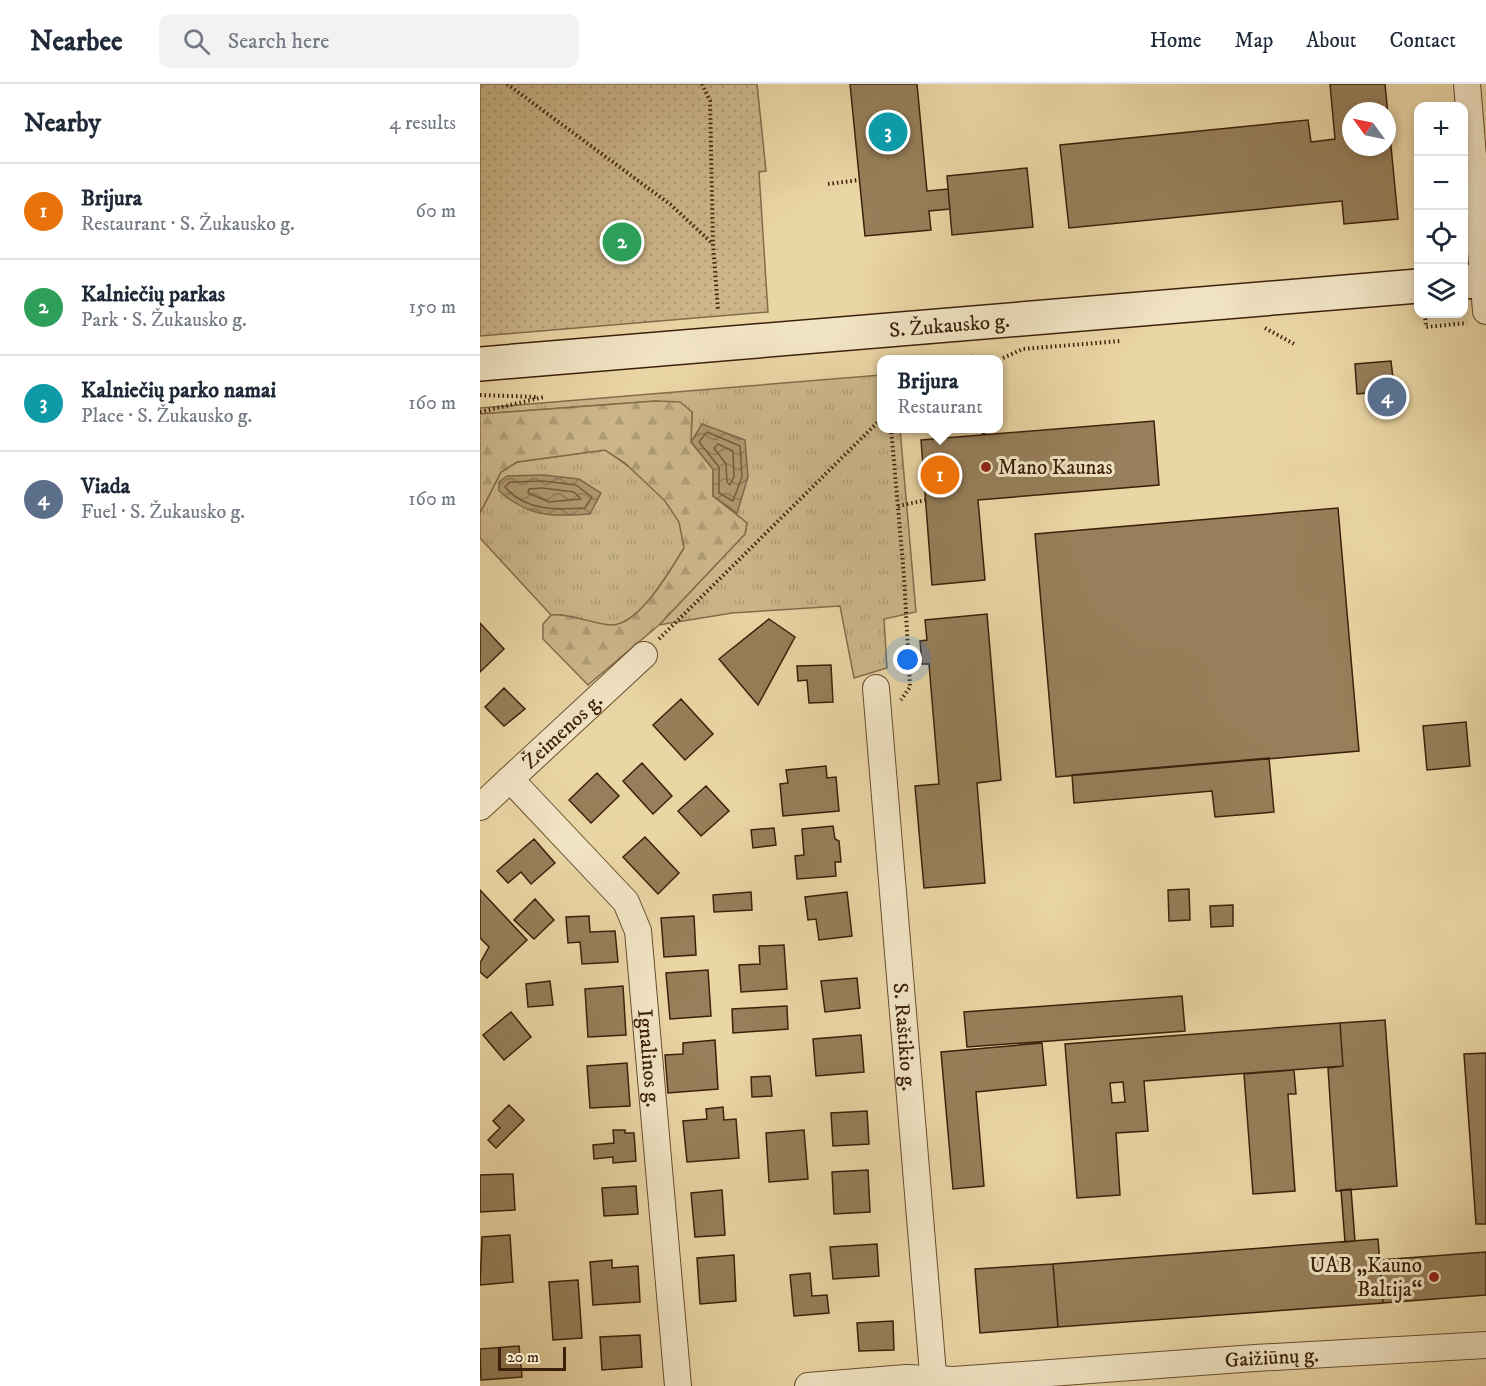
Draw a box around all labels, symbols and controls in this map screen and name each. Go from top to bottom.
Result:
search box [159,14,579,68]
text: Nearbee [30,24,123,59]
icon: search [180,25,213,58]
text: Search here [228,28,329,55]
text: Home [1150,28,1202,54]
text: Map [1235,28,1273,54]
text: About [1306,28,1357,54]
text: Contact [1390,28,1456,54]
north arrow [1342,102,1396,156]
map controls [1414,102,1468,318]
button: + [1414,102,1468,156]
text: Nearby [24,107,101,140]
pin: 3 [868,110,908,154]
text: 4 results [389,111,456,136]
button: − [1414,156,1468,210]
text: Brijura [81,185,142,212]
text: 1 [40,199,47,224]
text: 60 m [416,199,456,224]
button: locate [1414,210,1468,264]
text: Restaurant · S. Žukausko g. [81,212,295,237]
pin: 2 [602,220,642,264]
button: layers [1414,264,1468,318]
text: Kalniečių parkas [81,281,225,308]
text: 2 [39,295,48,320]
text: 150 m [409,295,456,320]
text: Park · S. Žukausko g. [81,308,247,333]
street label: S. Žukausko g. [888,308,1011,344]
popup [877,355,1003,433]
text: Brijura [897,368,958,395]
pin: 4 [1368,374,1406,420]
text: Kalniečių parko namai [81,377,276,404]
text: 3 [40,391,47,416]
text: 160 m [408,391,456,416]
text: Restaurant [897,395,983,420]
text: Place · S. Žukausko g. [81,404,252,429]
pin: 1 [920,452,960,498]
place label: Mano Kaunas [998,455,1112,481]
marker: Mano Kaunas [979,460,993,474]
text: Viada [81,473,130,500]
text: 4 [38,487,49,512]
text: 160 m [408,487,456,512]
text: Fuel · S. Žukausko g. [81,500,245,525]
your location [893,645,922,674]
street label: Žeimenos g. [516,688,608,775]
street label: S. Raštikio g. [887,982,921,1092]
street label: Ignalinos g. [631,1008,665,1108]
place label: UAB „Kauno Baltija“ [1310,1253,1422,1303]
marker: UAB „Kauno Baltija“ [1427,1270,1441,1284]
street label: Gaižiūnų g. [1224,1342,1320,1374]
scale bar [498,1344,566,1372]
text: 20 m [507,1347,539,1367]

